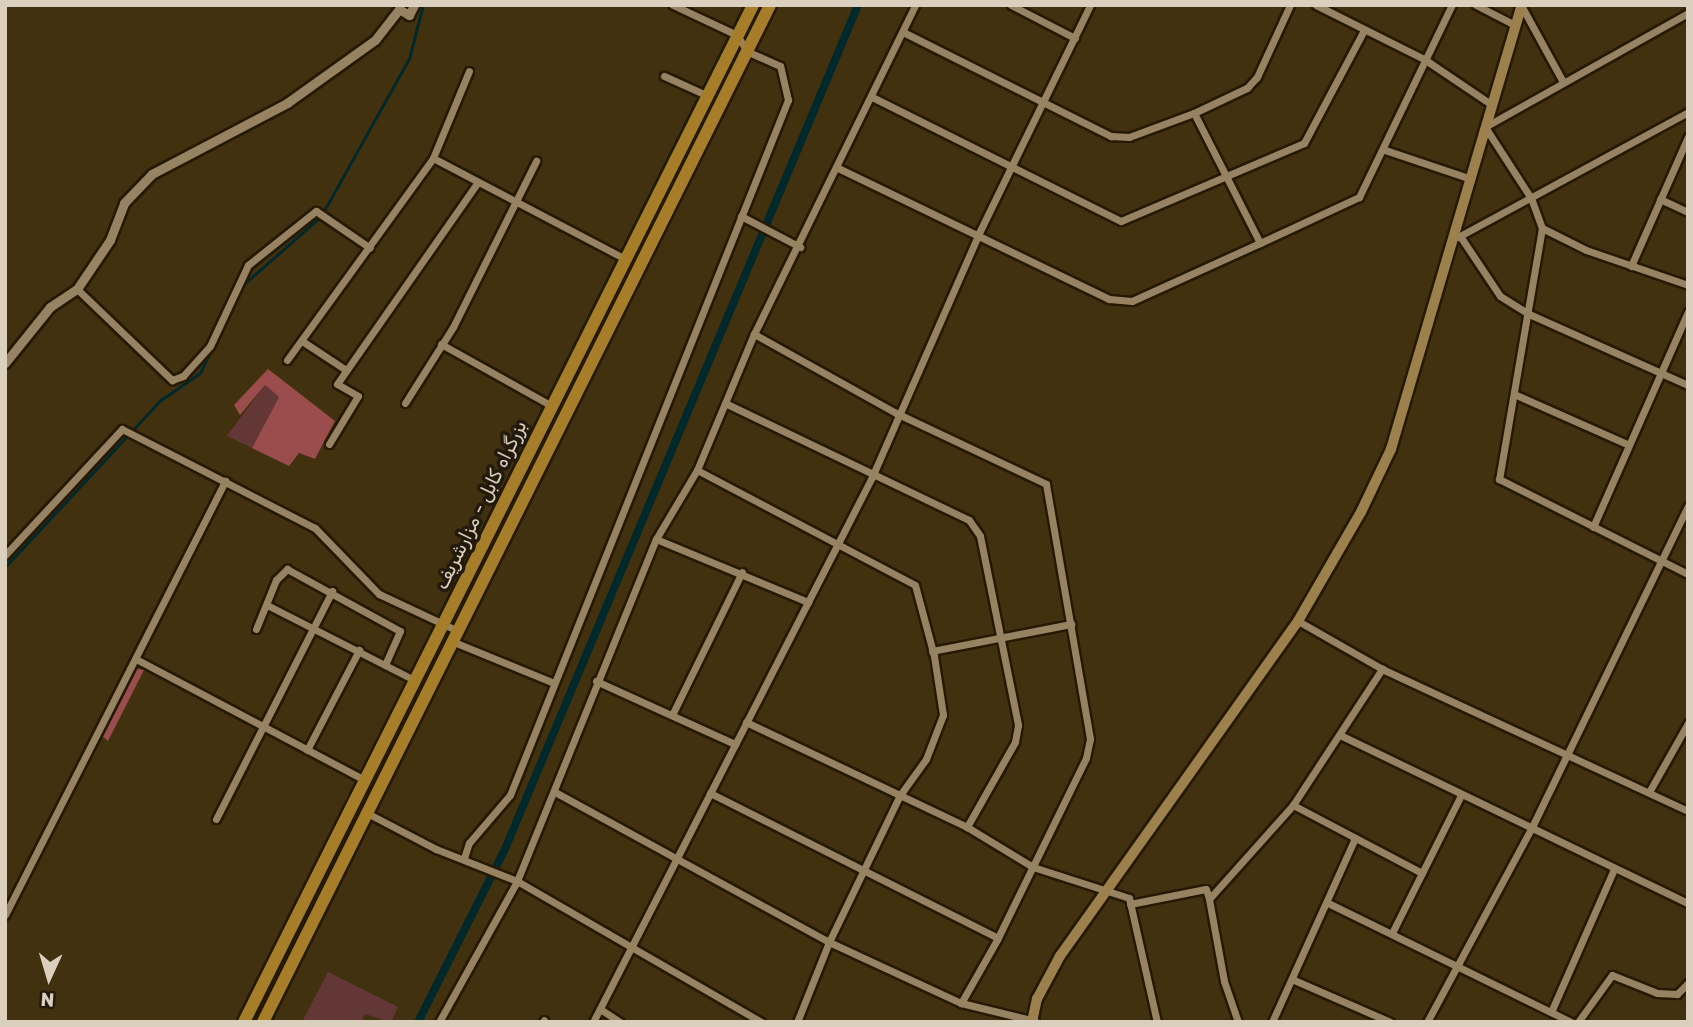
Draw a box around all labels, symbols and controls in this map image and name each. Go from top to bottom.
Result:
street label: بزرگراه کابل - مزارشریف [430,417,532,593]
north arrow [14,943,84,1013]
text: N [40,987,55,1011]

